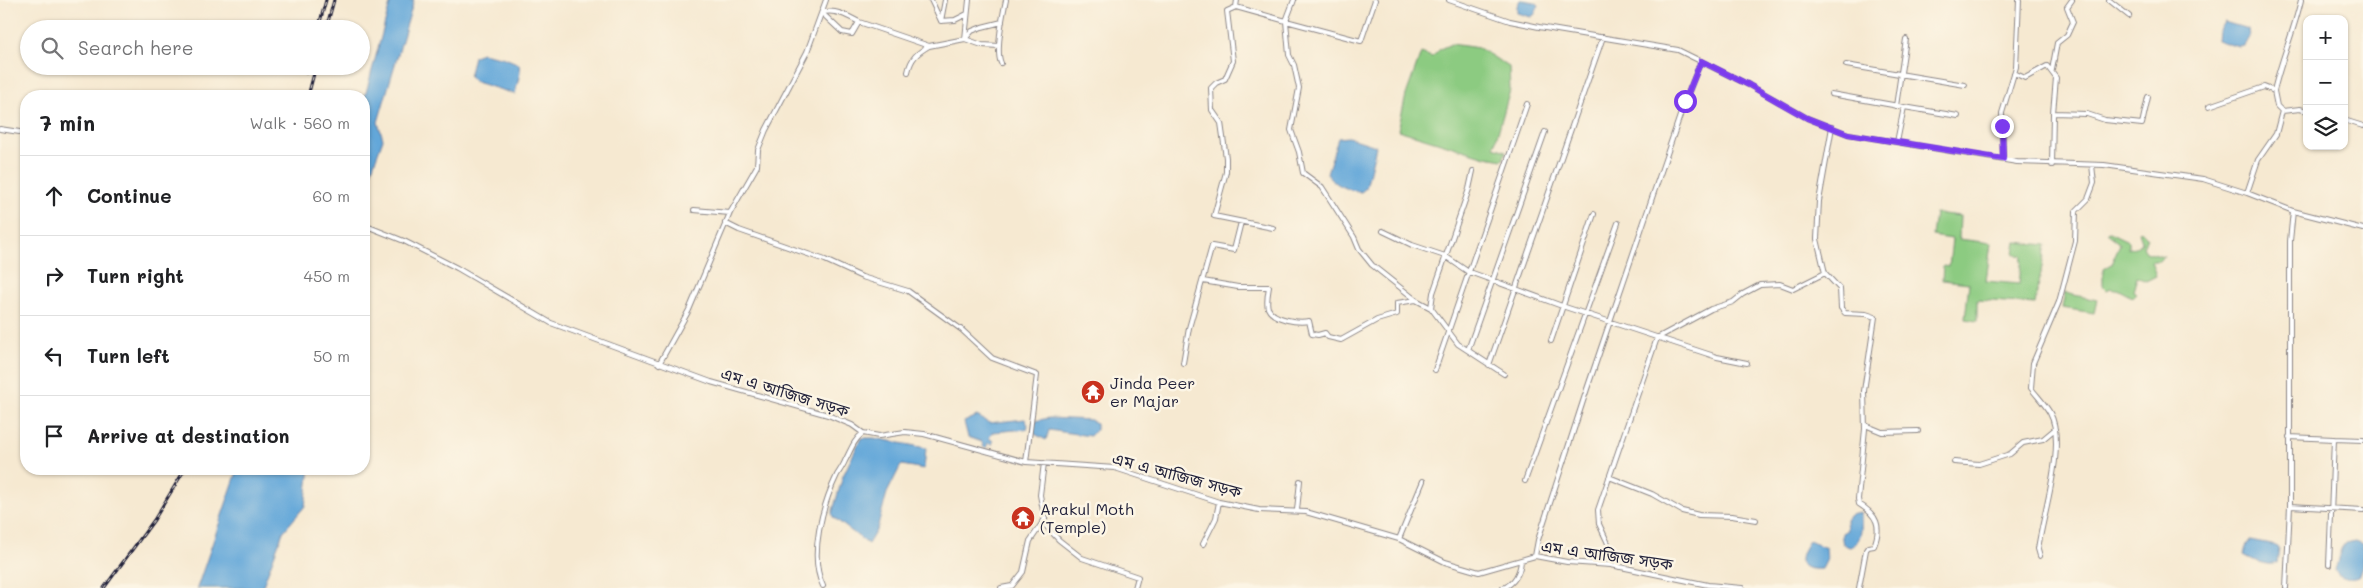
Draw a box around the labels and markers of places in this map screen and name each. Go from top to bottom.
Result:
place label: Jinda Peer er Majar [1110,372,1195,411]
temple icon: Jinda Peer er Majar [1080,379,1106,405]
place label: Arakul Moth (Temple) [1040,498,1134,537]
temple icon: Arakul Moth (Temple) [1010,505,1036,531]

